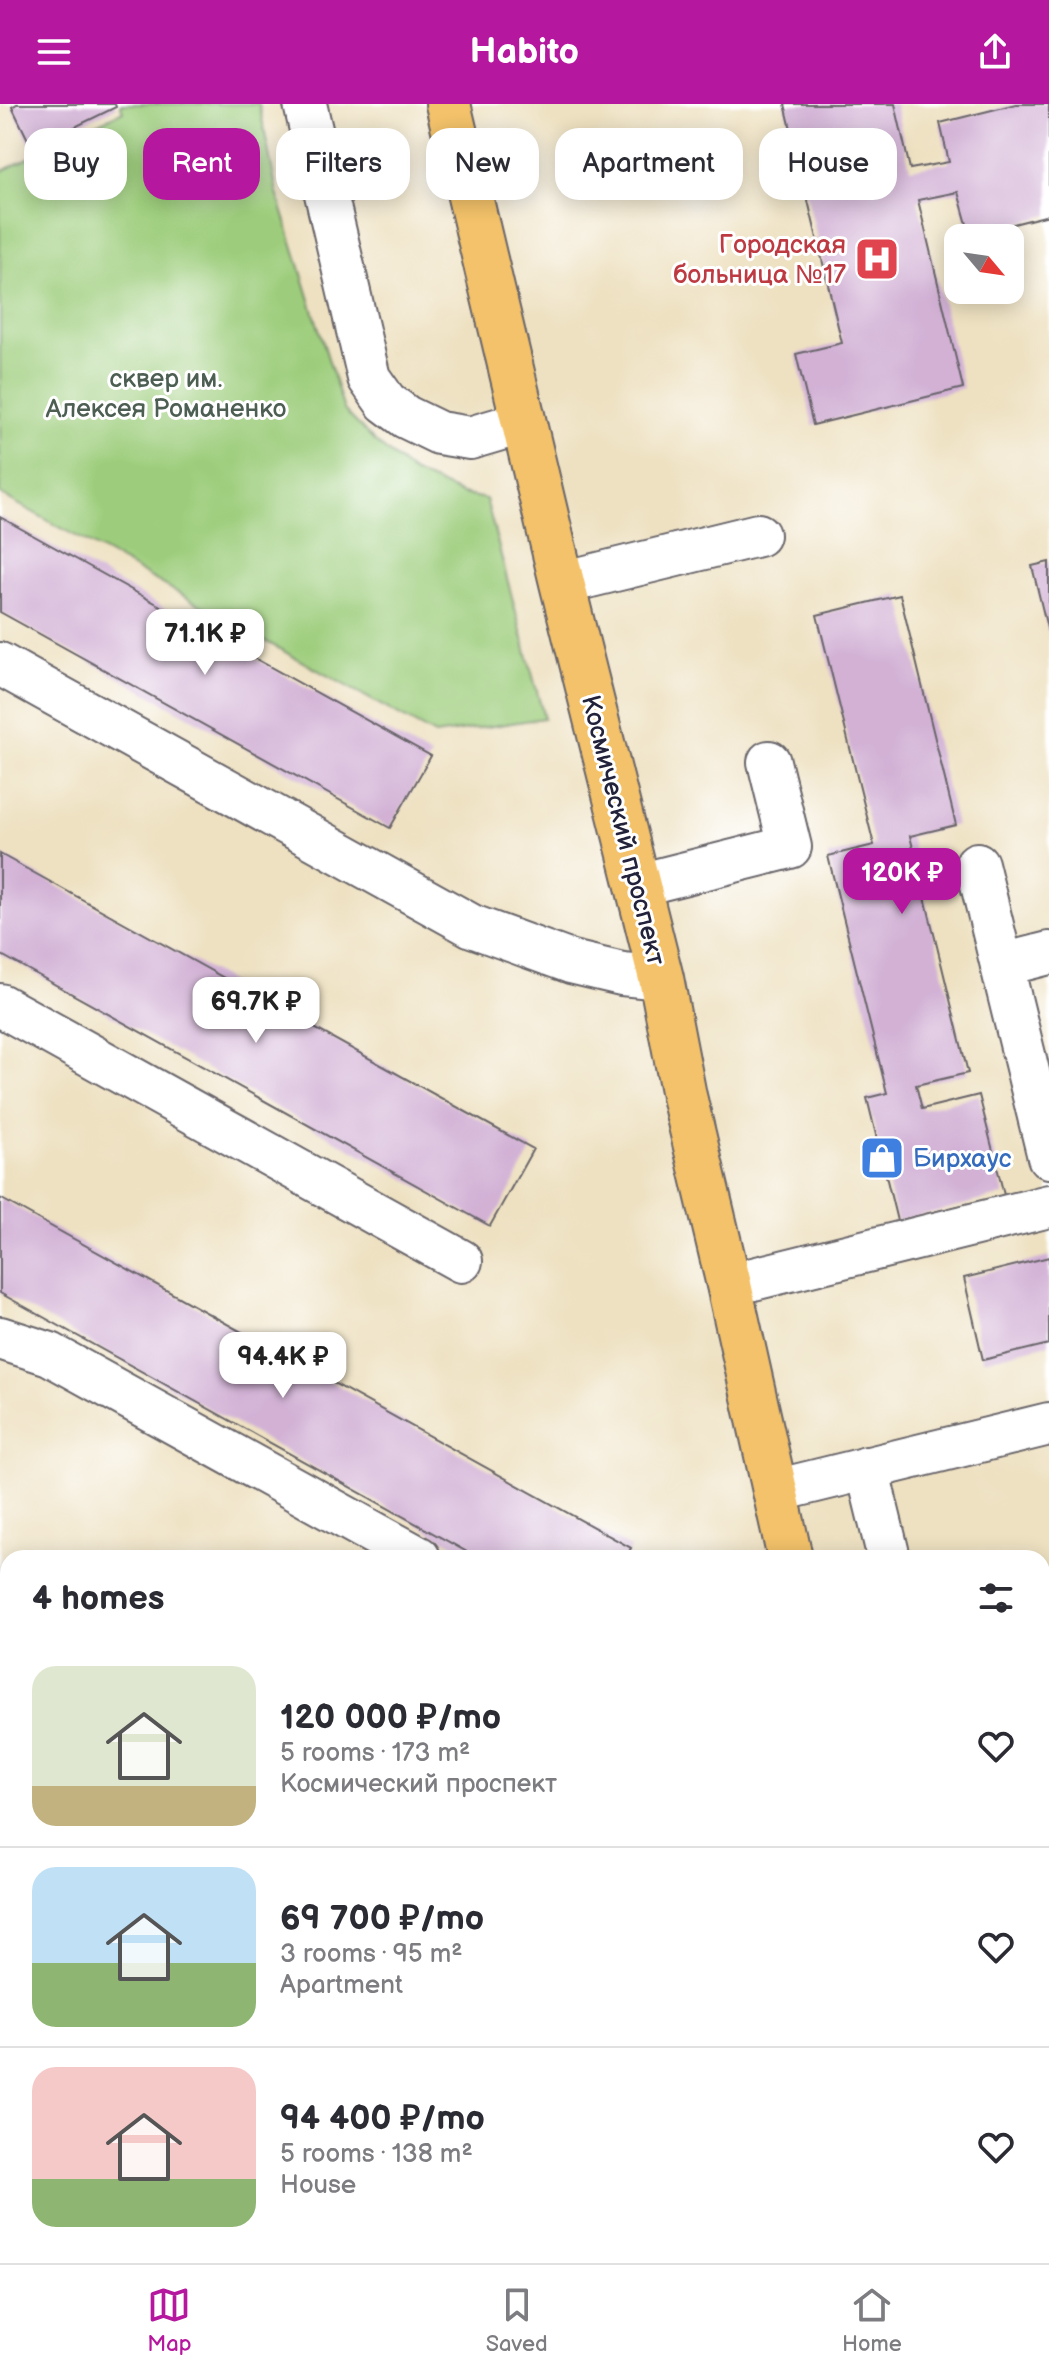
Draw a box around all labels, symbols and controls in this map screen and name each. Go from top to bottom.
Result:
icon: menu [32,30,76,74]
icon: share [973,30,1017,74]
text: Habito [470,31,579,74]
chip: Buy [24,128,127,200]
chip: Rent [143,128,260,200]
chip: Filters [276,128,410,200]
chip: New [426,128,539,200]
chip: Apartment [555,128,743,200]
chip: House [759,128,897,200]
north arrow [944,224,1024,304]
map controls [944,224,1024,304]
place label: Городская больница №17 [673,230,846,291]
hospital icon: Городская больница №17 [853,235,901,283]
park label: сквер им. Алексея Романенко [45,364,286,425]
pin: 71.1K ₽ [131,609,279,677]
text: 71.1K ₽ [164,619,246,650]
street label: Космический проспект [574,692,671,969]
pin: 120K ₽ [837,848,967,916]
text: 120K ₽ [861,858,943,889]
pin: 69.7K ₽ [182,977,330,1045]
text: 69.7K ₽ [211,987,301,1018]
shop icon: Бирхаус [858,1134,906,1182]
place label: Бирхаус [913,1144,1012,1175]
pin: 94.4K ₽ [209,1332,357,1400]
text: 94.4K ₽ [237,1342,329,1373]
icon: filters [974,1576,1018,1620]
text: 4 homes [32,1578,164,1619]
text: 120 000 ₽/mo [280,1697,501,1738]
icon: home [96,1698,192,1794]
icon: heart [974,1724,1018,1768]
text: 5 rooms · 173 m² [280,1738,470,1769]
text: Космический проспект [280,1769,557,1800]
text: 69 700 ₽/mo [280,1898,484,1939]
icon: home [96,1899,192,1995]
icon: heart [974,1925,1018,1969]
text: 3 rooms · 95 m² [280,1939,462,1970]
text: Apartment [280,1970,403,2001]
text: 94 400 ₽/mo [280,2098,485,2139]
icon: home [96,2099,192,2195]
icon: heart [974,2125,1018,2169]
text: 5 rooms · 138 m² [280,2139,473,2170]
text: House [280,2170,356,2201]
tab: Map [147,2283,191,2358]
tab: Saved [486,2283,548,2358]
tab: Home [842,2283,902,2358]

